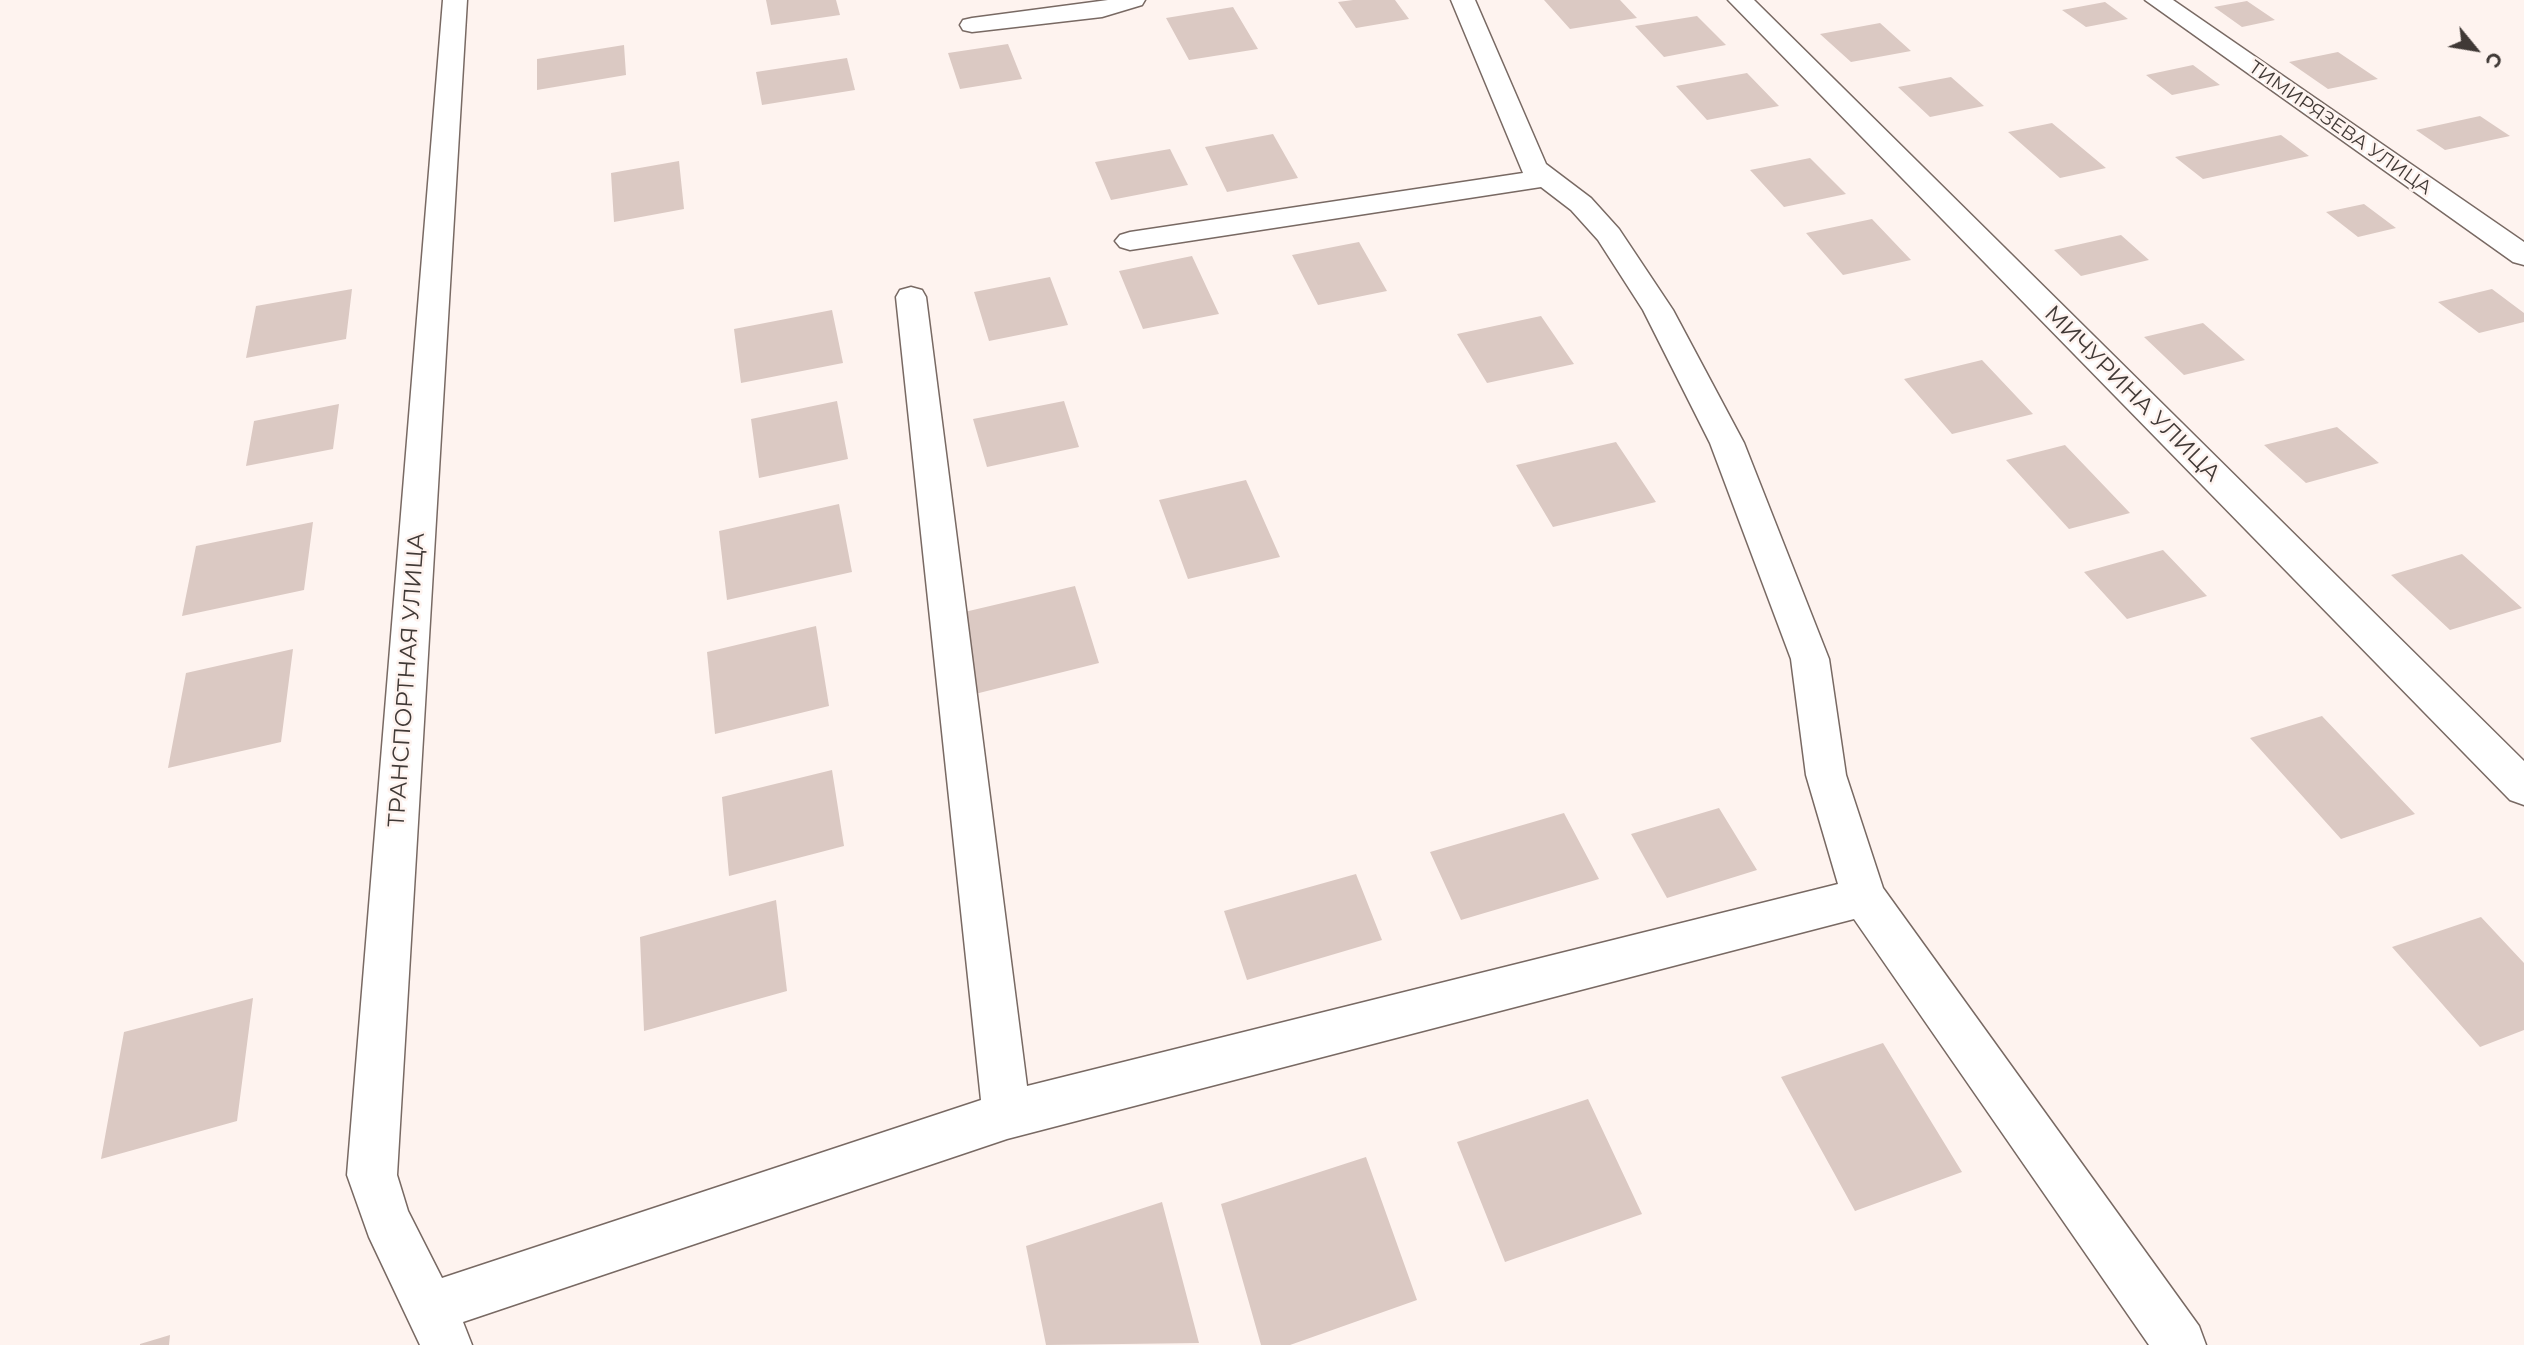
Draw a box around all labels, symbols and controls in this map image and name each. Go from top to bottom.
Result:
north arrow [2440,14,2510,84]
text: С [2480,48,2507,71]
street label: ТИМИРЯЗЕВА УЛИЦА [2244,56,2436,200]
street label: МИЧУРИНА УЛИЦА [2038,300,2226,488]
street label: ТРАНСПОРТНАЯ УЛИЦА [383,532,431,828]

